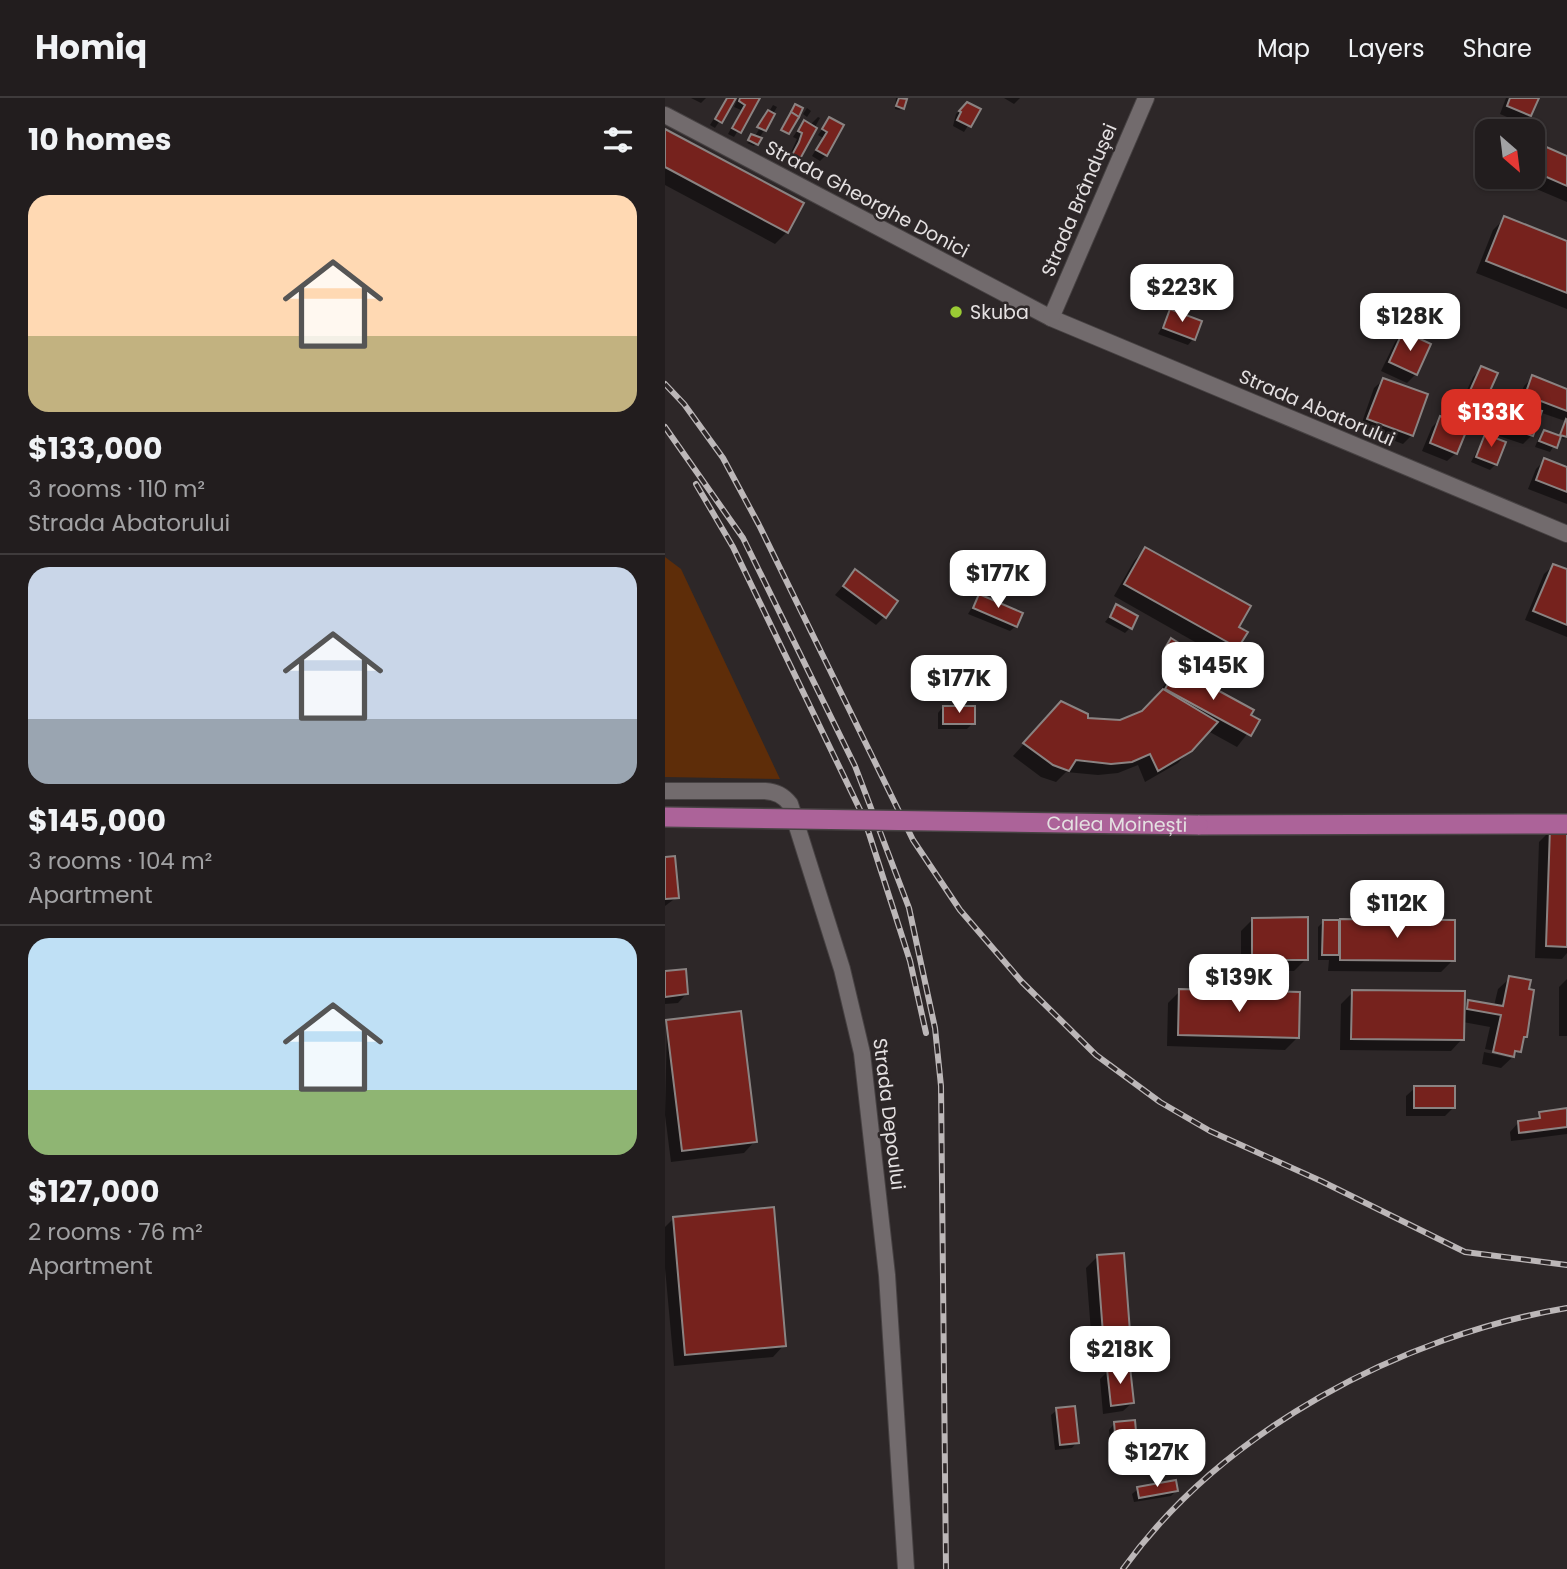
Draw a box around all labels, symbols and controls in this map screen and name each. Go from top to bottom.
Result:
text: Homiq [35,24,147,71]
text: Map [1257,32,1310,65]
text: Layers [1348,32,1424,65]
text: Share [1462,32,1532,65]
text: 10 homes [28,118,172,161]
street label: Strada Brândușei [1035,119,1123,281]
north arrow [1475,119,1545,189]
map controls [1475,119,1545,189]
icon: filters [599,121,637,159]
street label: Strada Gheorghe Donici [760,134,974,264]
icon: home [270,241,396,367]
pin: $223K [1133,264,1231,324]
text: $223K [1146,271,1218,303]
pin: $128K [1361,294,1459,353]
place label: Skuba [970,299,1029,326]
text: $128K [1376,300,1444,332]
marker: Skuba [948,304,964,320]
street label: Strada Abatorului [1235,363,1399,453]
pin: $133K [1442,390,1540,449]
text: $133K [1457,396,1525,428]
text: $133,000 [28,427,163,470]
text: 3 rooms · 110 m² [28,473,205,505]
text: Strada Abatorului [28,507,230,539]
pin: $177K [949,550,1047,610]
text: $177K [966,557,1030,589]
icon: home [270,613,396,739]
pin: $145K [1164,642,1262,702]
text: $145K [1178,649,1248,681]
pin: $177K [910,656,1008,715]
text: $177K [927,662,991,694]
text: $145,000 [28,799,166,842]
street label: Calea Moinești [1046,809,1187,838]
text: 3 rooms · 104 m² [28,845,212,877]
text: Apartment [28,879,153,911]
pin: $112K [1348,880,1446,940]
text: $112K [1366,887,1428,919]
pin: $139K [1190,954,1288,1014]
text: $139K [1205,961,1273,993]
icon: home [270,984,396,1110]
street label: Strada Depoului [866,1037,912,1191]
text: $127,000 [28,1170,160,1213]
text: 2 rooms · 76 m² [28,1216,203,1248]
text: Apartment [28,1250,153,1282]
pin: $218K [1071,1326,1169,1386]
text: $218K [1086,1333,1154,1365]
pin: $127K [1108,1430,1206,1489]
text: $127K [1124,1436,1190,1468]

